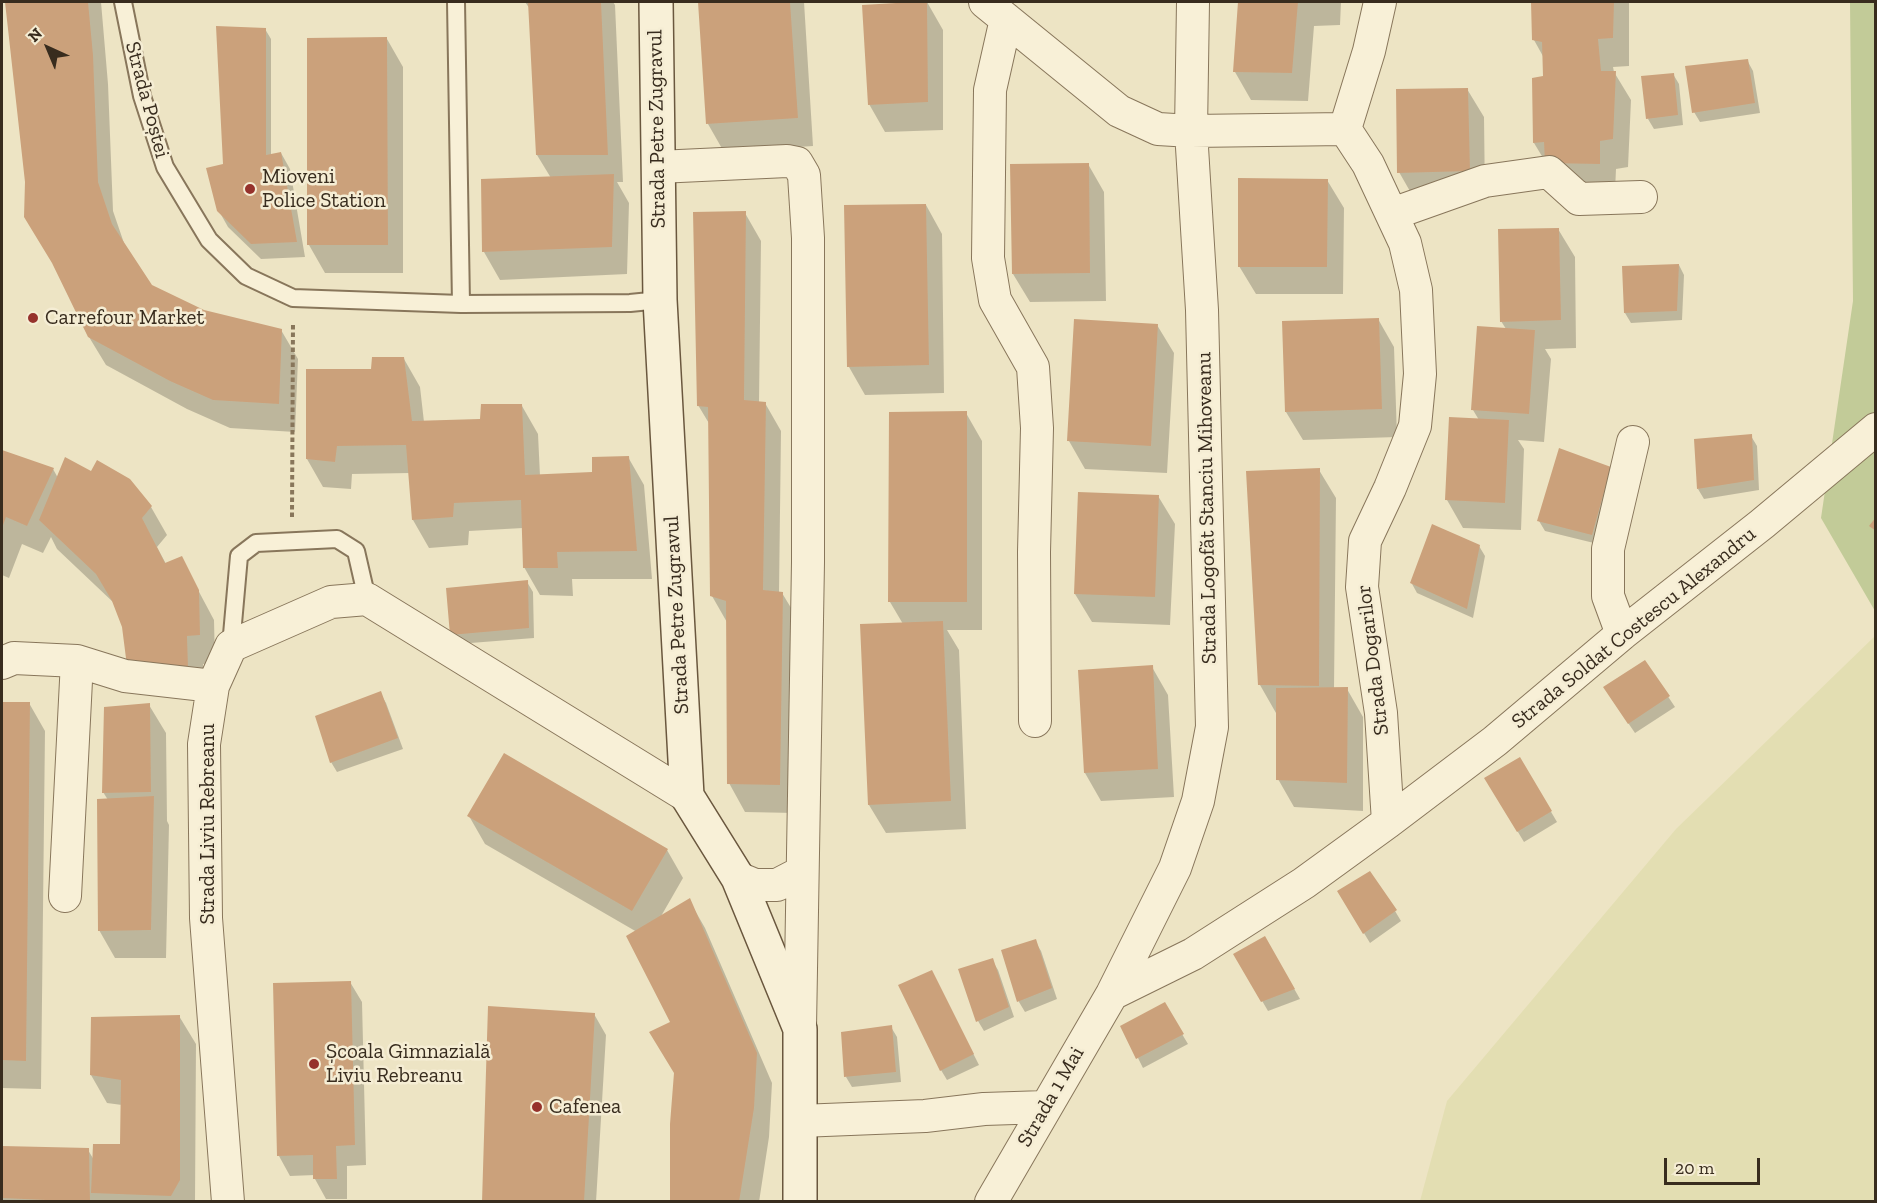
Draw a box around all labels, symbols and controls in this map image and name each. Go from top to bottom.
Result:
north arrow [18,18,78,78]
text: N [24,24,46,46]
street label: Strada Petre Zugravul [643,29,671,229]
street label: Strada Poștei [119,39,175,161]
place label: Mioveni Police Station [262,164,386,214]
marker: Mioveni Police Station [243,182,257,196]
place label: Carrefour Market [45,305,204,331]
marker: Carrefour Market [26,311,40,325]
street label: Strada Logofăt Stanciu Mihoveanu [1192,352,1222,664]
street label: Strada Petre Zugravul [659,515,695,715]
street label: Strada Soldat Costescu Alexandru [1507,522,1761,734]
street label: Strada Dogarilor [1351,583,1395,737]
street label: Strada Liviu Rebreanu [195,724,221,924]
place label: Școala Gimnazială Liviu Rebreanu [326,1039,490,1089]
street label: Strada 1 Mai [1012,1042,1090,1152]
marker: Școala Gimnazială Liviu Rebreanu [307,1057,321,1071]
place label: Cafenea [549,1094,621,1120]
marker: Cafenea [530,1100,544,1114]
scale bar [1667,1146,1763,1184]
text: 20 m [1675,1157,1714,1179]

